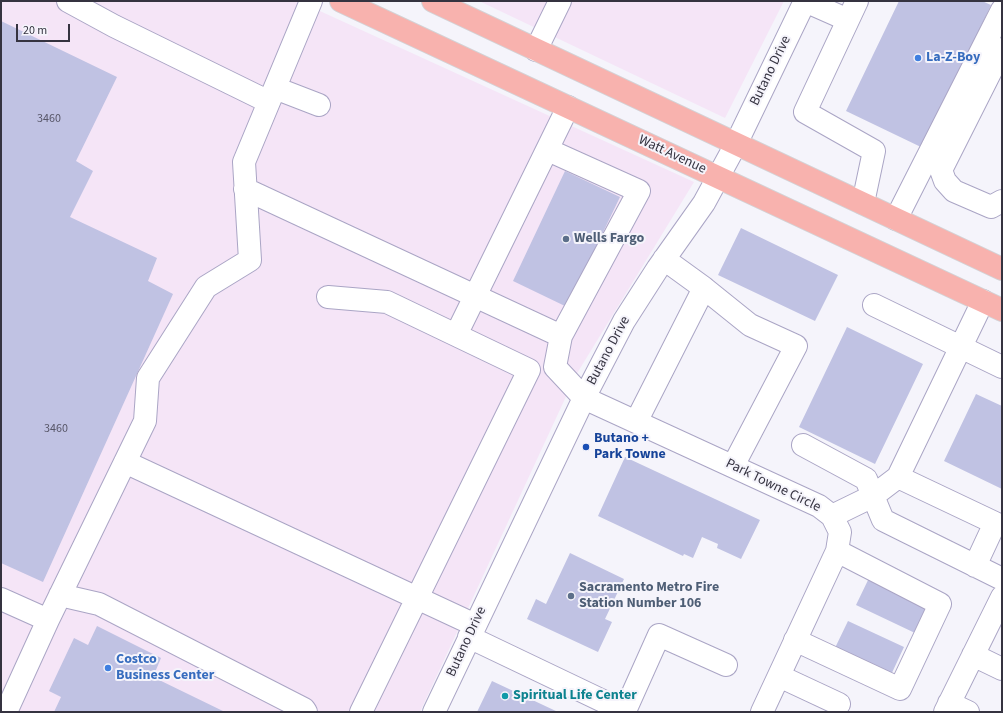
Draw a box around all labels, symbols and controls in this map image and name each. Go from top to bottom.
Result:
scale bar [18,16,72,42]
text: 20 m [23,22,47,39]
street label: Butano Drive [747,33,795,109]
place label: La-Z-Boy [926,50,980,66]
marker: La-Z-Boy [913,53,923,63]
house number: 3460 [37,112,61,126]
street label: Watt Avenue [635,132,709,178]
place label: Wells Fargo [574,231,644,247]
marker: Wells Fargo [561,234,571,244]
street label: Butano Drive [584,314,634,388]
house number: 3460 [44,422,68,436]
place label: Butano + Park Towne [594,431,666,464]
marker: Butano + Park Towne [581,442,591,452]
street label: Park Towne Circle [723,456,823,516]
place label: Sacramento Metro Fire Station Number 106 [579,580,719,612]
marker: Sacramento Metro Fire Station Number 106 [566,591,576,601]
street label: Butano Drive [443,604,491,680]
place label: Costco Business Center [116,652,214,684]
marker: Costco Business Center [103,663,113,673]
place label: Spiritual Life Center [513,688,637,704]
marker: Spiritual Life Center [500,691,510,701]

